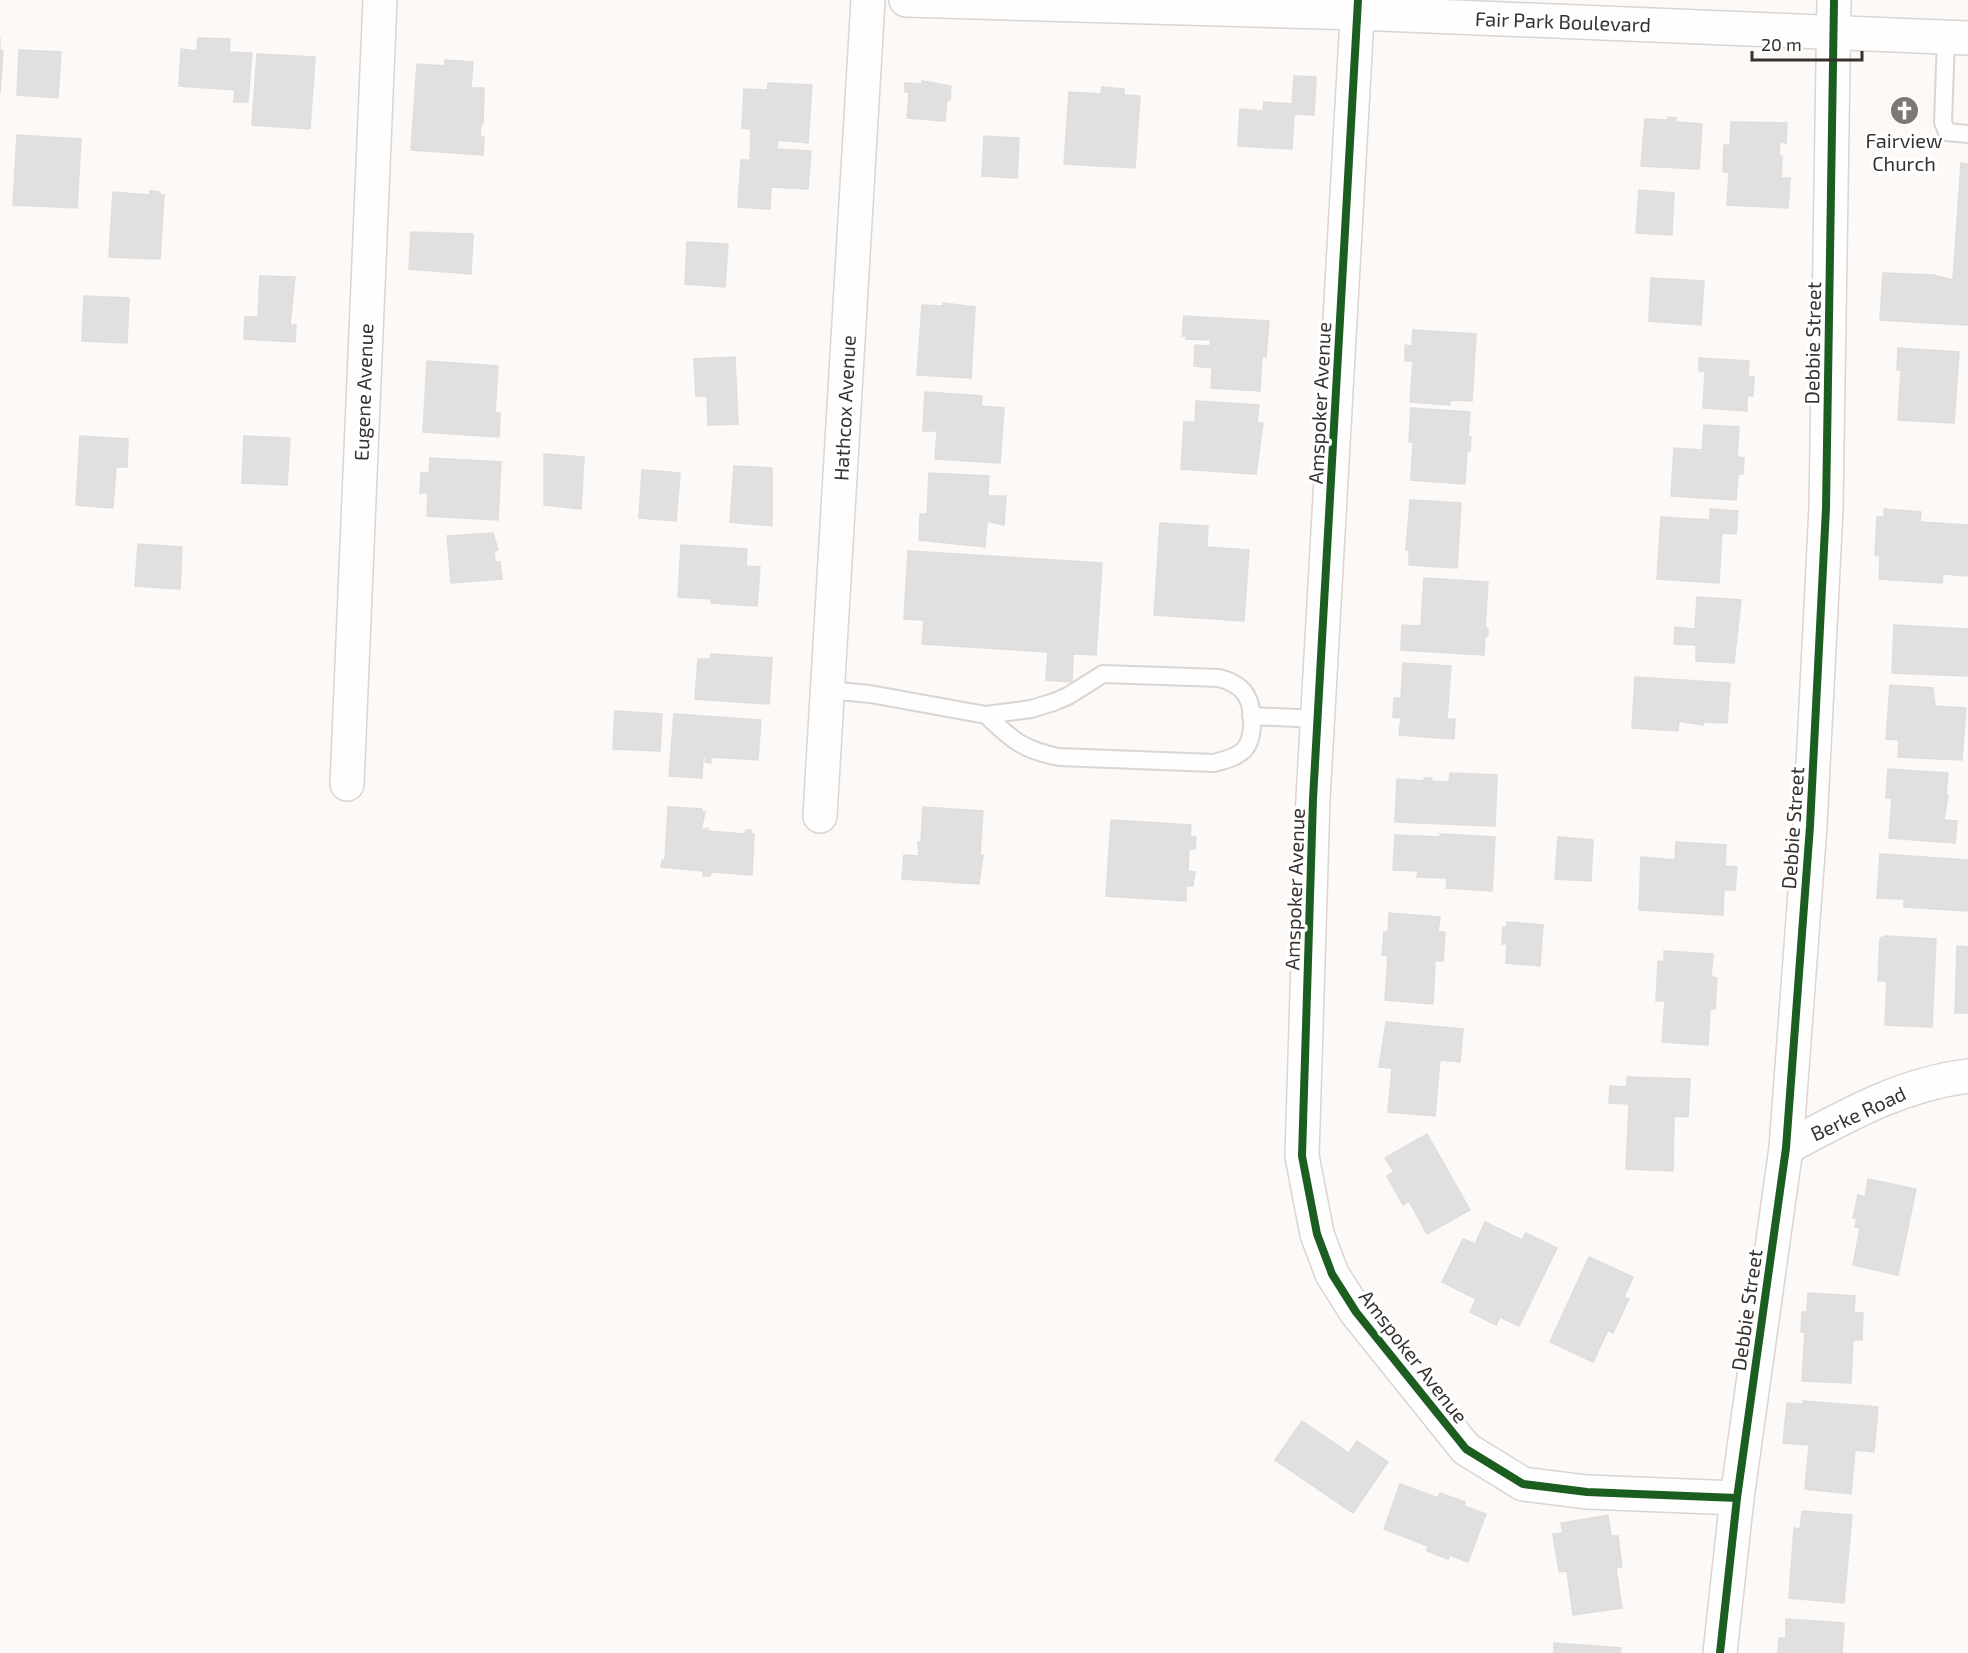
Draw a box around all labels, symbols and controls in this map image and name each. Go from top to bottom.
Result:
street label: Fair Park Boulevard [1475,6,1651,36]
scale bar [1752,24,1862,62]
text: 20 m [1761,33,1802,55]
church icon: Fairview Church [1888,94,1920,126]
place label: Fairview Church [1865,128,1943,175]
street label: Debbie Street [1799,281,1825,404]
street label: Amspoker Avenue [1303,321,1335,485]
street label: Eugene Avenue [349,323,377,461]
street label: Hathcox Avenue [828,335,860,481]
street label: Debbie Street [1776,766,1808,890]
street label: Amspoker Avenue [1279,807,1309,971]
street label: Berke Road [1807,1081,1909,1145]
street label: Debbie Street [1726,1247,1766,1372]
street label: Amspoker Avenue [1355,1285,1473,1427]

